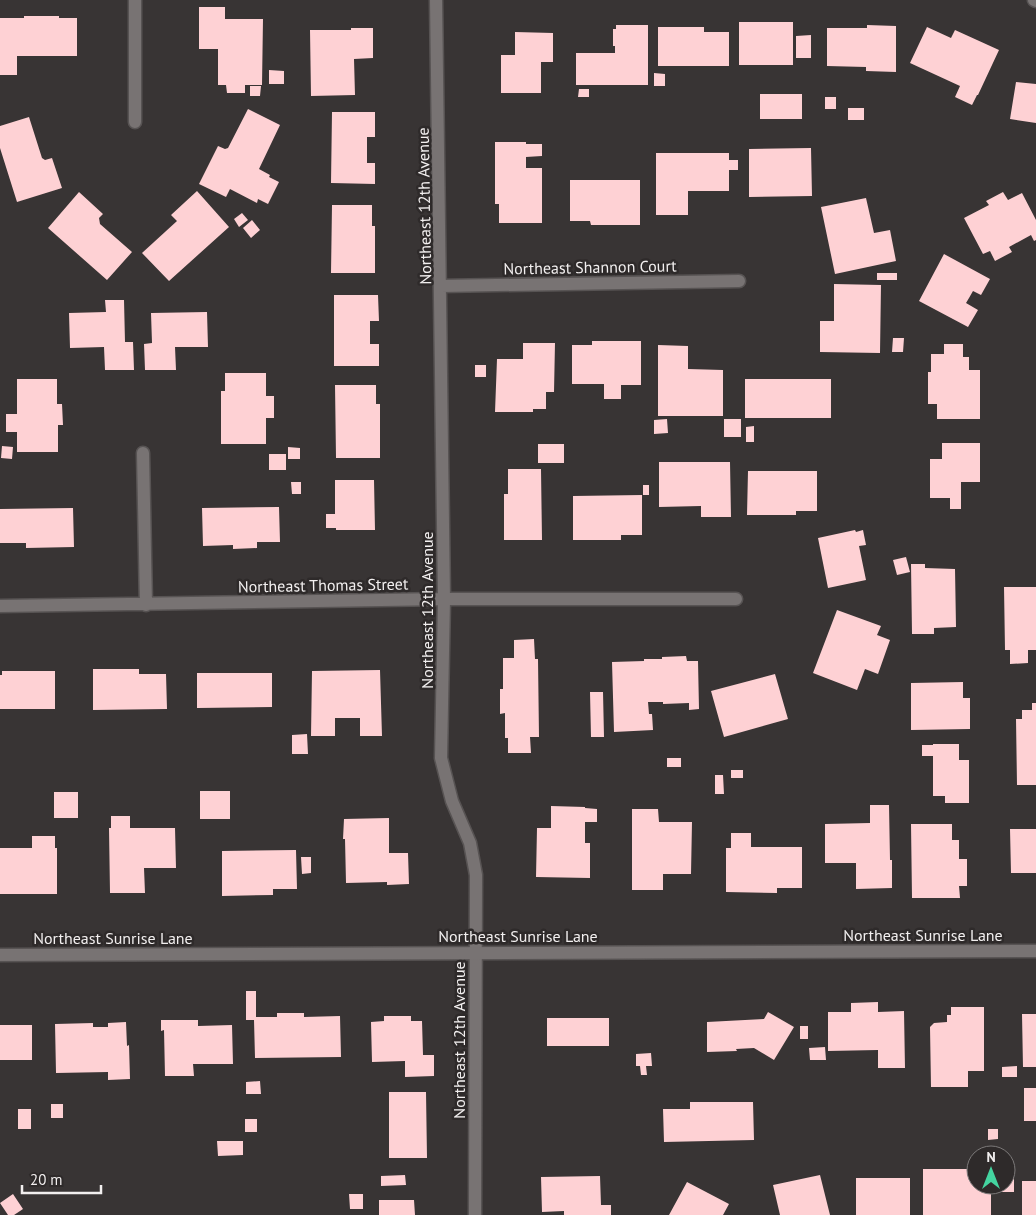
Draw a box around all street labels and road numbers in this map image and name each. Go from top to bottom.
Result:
street label: Northeast 12th Avenue [413,127,435,285]
street label: Northeast Shannon Court [503,255,677,279]
street label: Northeast 12th Avenue [417,531,437,689]
street label: Northeast Thomas Street [238,574,409,596]
street label: Northeast Sunrise Lane [843,925,1003,945]
street label: Northeast Sunrise Lane [438,926,598,946]
street label: Northeast Sunrise Lane [33,928,193,948]
street label: Northeast 12th Avenue [449,961,469,1119]

